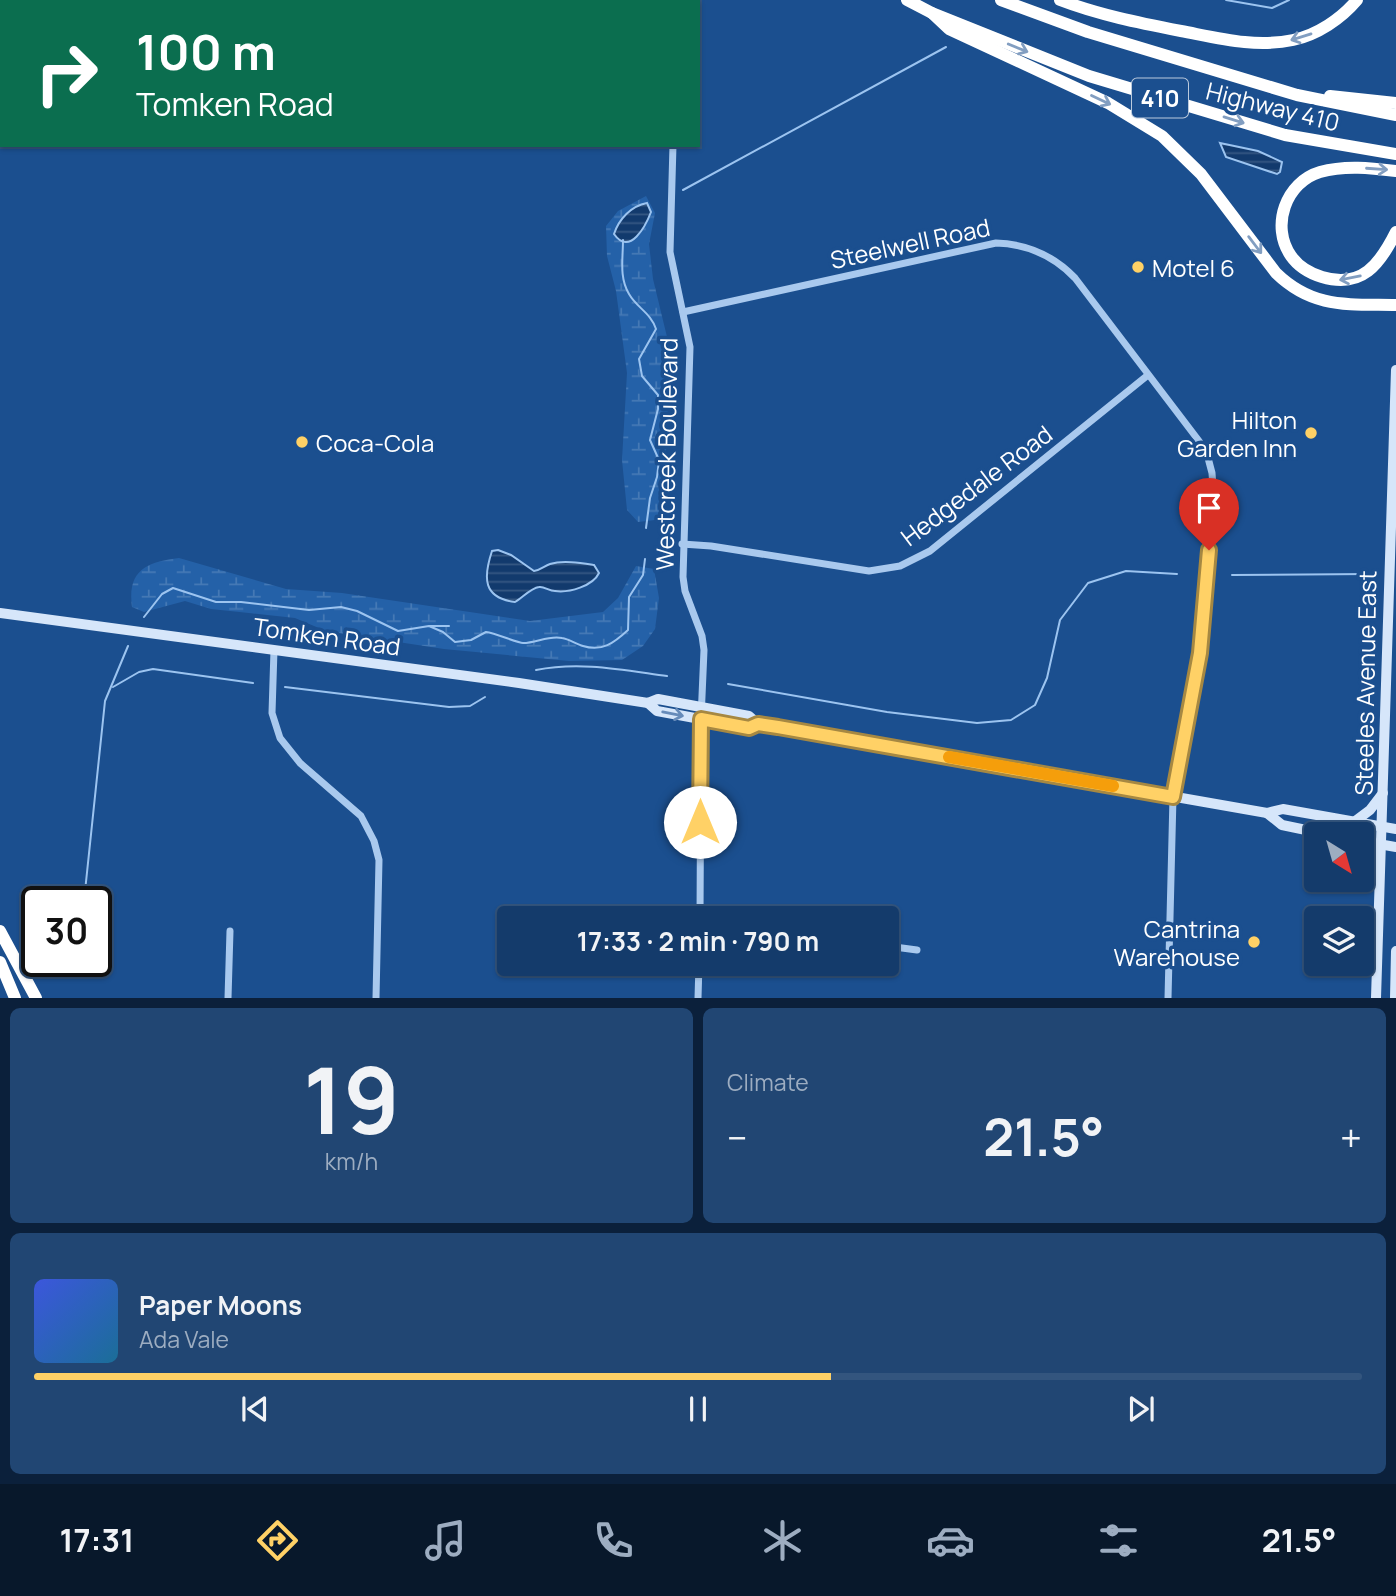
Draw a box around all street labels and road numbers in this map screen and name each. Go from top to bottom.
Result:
street label: Highway 410 [1203,73,1343,139]
road number: 410 [1132,78,1188,118]
street label: Steelwell Road [827,210,993,276]
street label: Westcreek Boulevard [647,337,685,571]
street label: Hedgedale Road [893,417,1059,553]
street label: Steeles Avenue East [1347,570,1383,796]
street label: Tomken Road [251,609,403,663]

